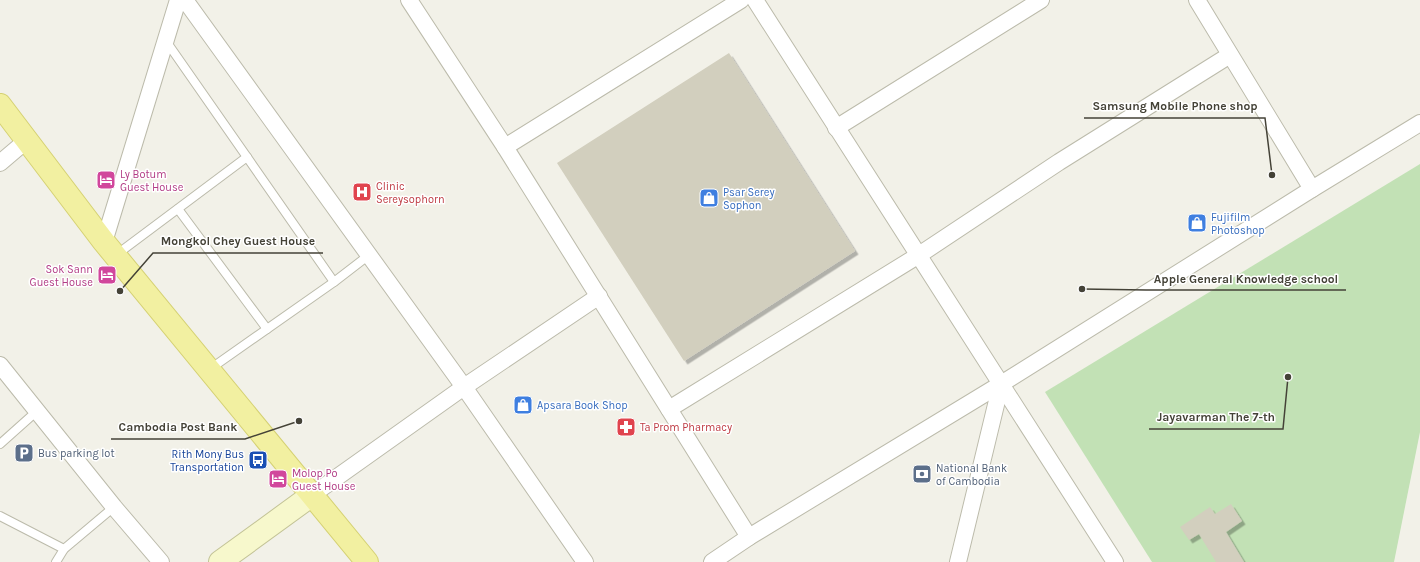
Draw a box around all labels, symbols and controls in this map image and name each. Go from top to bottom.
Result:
callout: Samsung Mobile Phone shop [1084,94,1265,118]
text: Samsung Mobile Phone shop [1092,99,1258,113]
place label: Ly Botum Guest House [120,168,184,194]
hotel icon: Ly Botum Guest House [95,169,117,191]
place label: Clinic Sereysophorn [376,180,445,206]
hospital icon: Clinic Sereysophorn [351,181,373,203]
place label: Psar Serey Sophon [723,186,775,212]
shop icon: Psar Serey Sophon [698,187,720,209]
place label: Fujifilm Photoshop [1211,211,1265,237]
shop icon: Fujifilm Photoshop [1186,212,1208,234]
callout: Mongkol Chey Guest House [153,229,323,253]
text: Mongkol Chey Guest House [161,234,315,248]
place label: Sok Sann Guest House [30,263,93,289]
hotel icon: Sok Sann Guest House [96,264,118,286]
callout: Apple General Knowledge school [1146,266,1346,290]
text: Apple General Knowledge school [1154,272,1338,286]
shop icon: Apsara Book Shop [512,394,534,416]
place label: Apsara Book Shop [537,399,628,412]
callout: Jayavarman The 7-th [1149,405,1283,429]
text: Jayavarman The 7-th [1157,410,1275,424]
callout: Cambodia Post Bank [111,415,245,439]
pharmacy icon: Ta Prom Pharmacy [615,416,637,438]
text: Cambodia Post Bank [119,420,237,434]
place label: Ta Prom Pharmacy [640,421,732,434]
parking icon: Bus parking lot [13,442,35,464]
place label: Bus parking lot [38,447,115,460]
place label: Rith Mony Bus Transportation [170,448,244,474]
bus stop icon: Rith Mony Bus Transportation [247,449,269,471]
place label: National Bank of Cambodia [936,462,1007,488]
bank icon: National Bank of Cambodia [911,463,933,485]
place label: Molop Po Guest House [292,467,356,493]
hotel icon: Molop Po Guest House [267,468,289,490]

